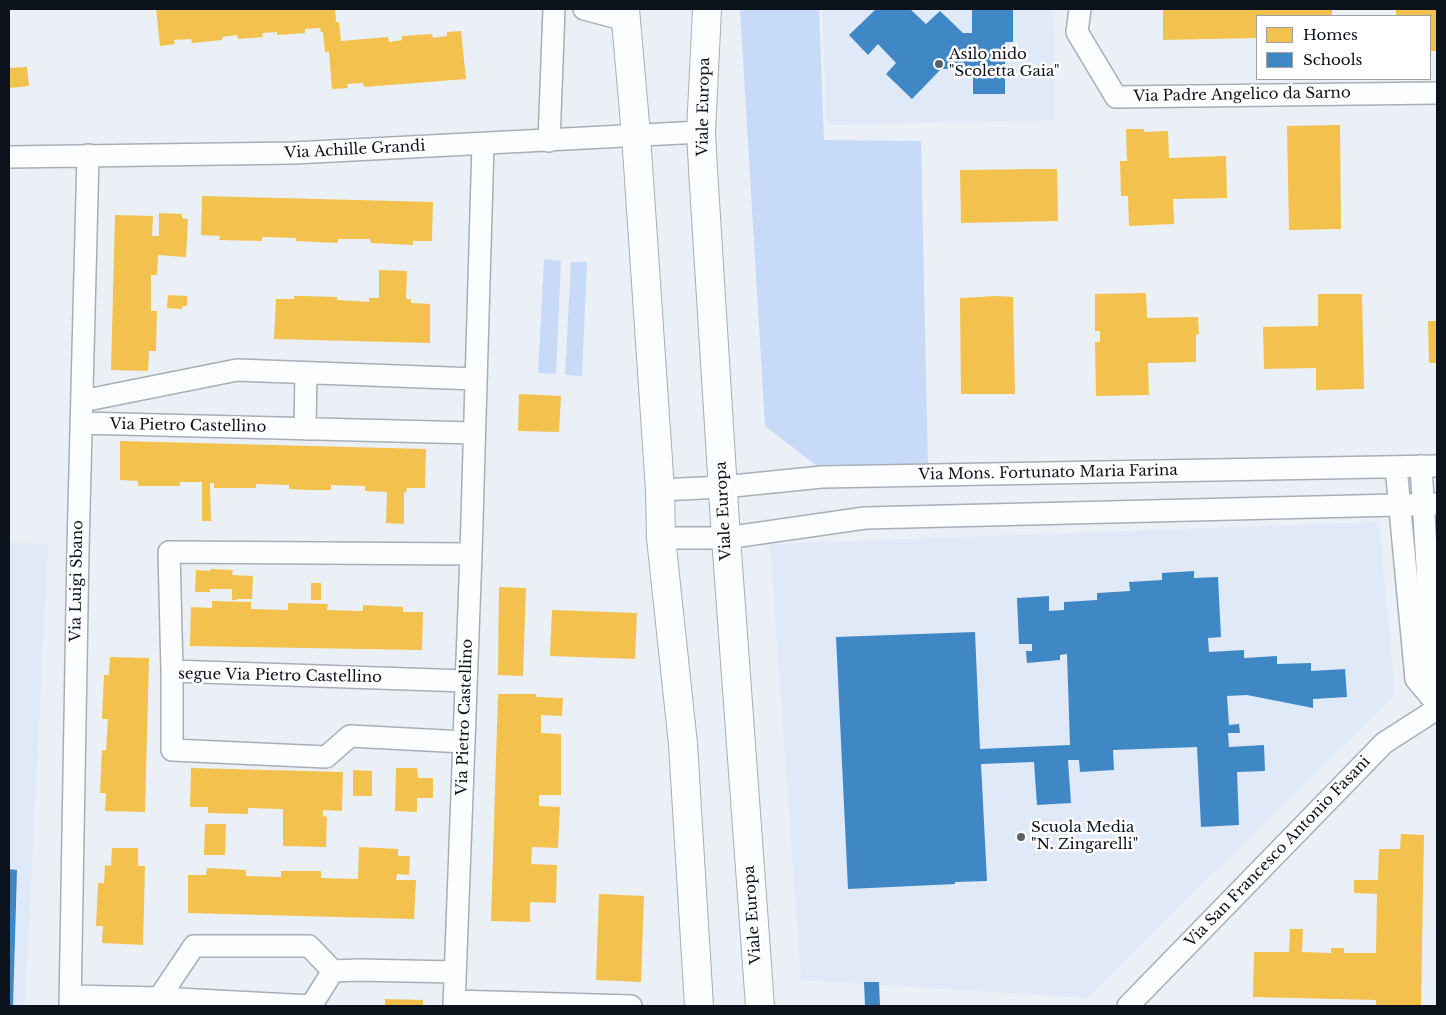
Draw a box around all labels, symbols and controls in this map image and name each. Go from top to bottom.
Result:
legend [1256,15,1431,80]
text: Homes [1303,25,1358,44]
place label: Asilo nido "Scoletta Gaia" [949,46,1059,81]
text: Schools [1303,50,1362,69]
street label: Viale Europa [694,57,714,157]
marker: Asilo nido "Scoletta Gaia" [933,58,945,70]
street label: Via Padre Angelico da Sarno [1133,84,1351,106]
street label: Via Achille Grandi [284,137,426,163]
street label: Via Pietro Castellino [110,416,266,436]
street label: Viale Europa [712,461,736,561]
street label: Via Mons. Fortunato Maria Farina [918,462,1178,484]
street label: Via Luigi Sbano [67,520,87,642]
street label: Via Pietro Castellino [453,638,477,796]
street label: segue Via Pietro Castellino [178,665,382,687]
street label: Via San Francesco Antonio Fasani [1182,753,1374,951]
place label: Scuola Media "N. Zingarelli" [1031,819,1138,854]
marker: Scuola Media "N. Zingarelli" [1015,831,1027,843]
street label: Viale Europa [741,865,765,965]

